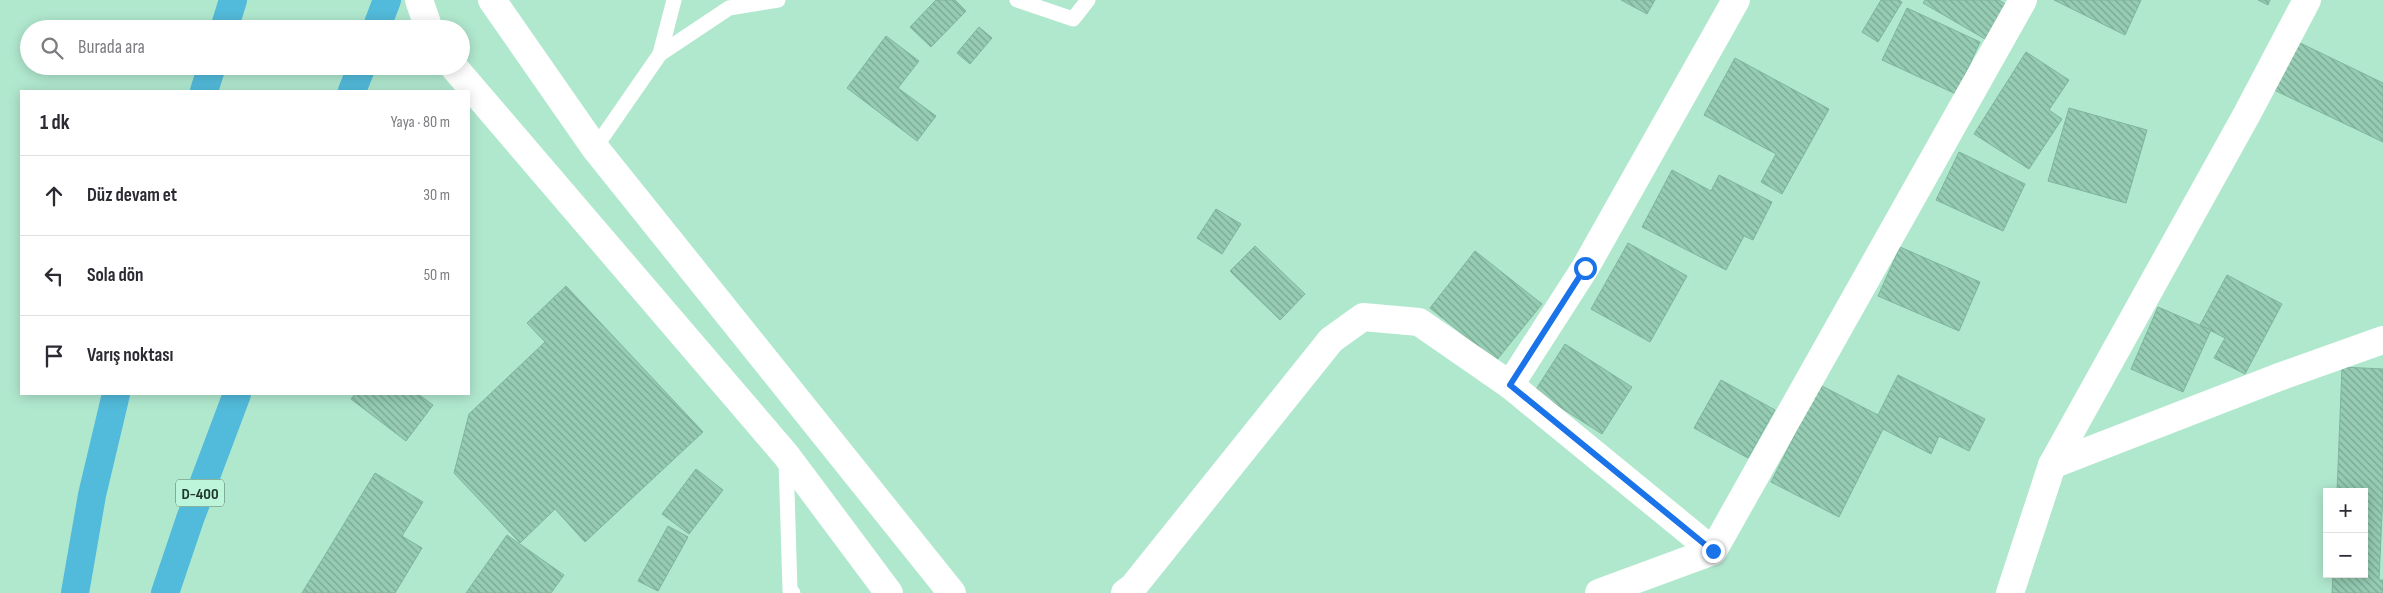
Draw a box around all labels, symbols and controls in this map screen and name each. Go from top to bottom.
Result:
search box [20,20,470,75]
icon: search [38,34,66,62]
text: Burada ara [78,36,145,59]
text: 1 dk [40,110,70,135]
text: Yaya · 80 m [391,113,450,132]
icon: ahead [40,182,68,210]
text: Düz devam et [87,184,177,207]
text: 30 m [423,186,450,205]
route start [1574,257,1597,280]
icon: left [40,262,68,290]
text: Sola dön [87,264,143,287]
text: 50 m [424,266,450,285]
icon: arrive [40,342,68,370]
text: Varış noktası [87,344,173,367]
road number: D-400 [176,479,224,506]
map controls [2323,488,2368,578]
button: + [2323,488,2368,533]
button: − [2323,533,2368,578]
route end [1702,540,1725,563]

